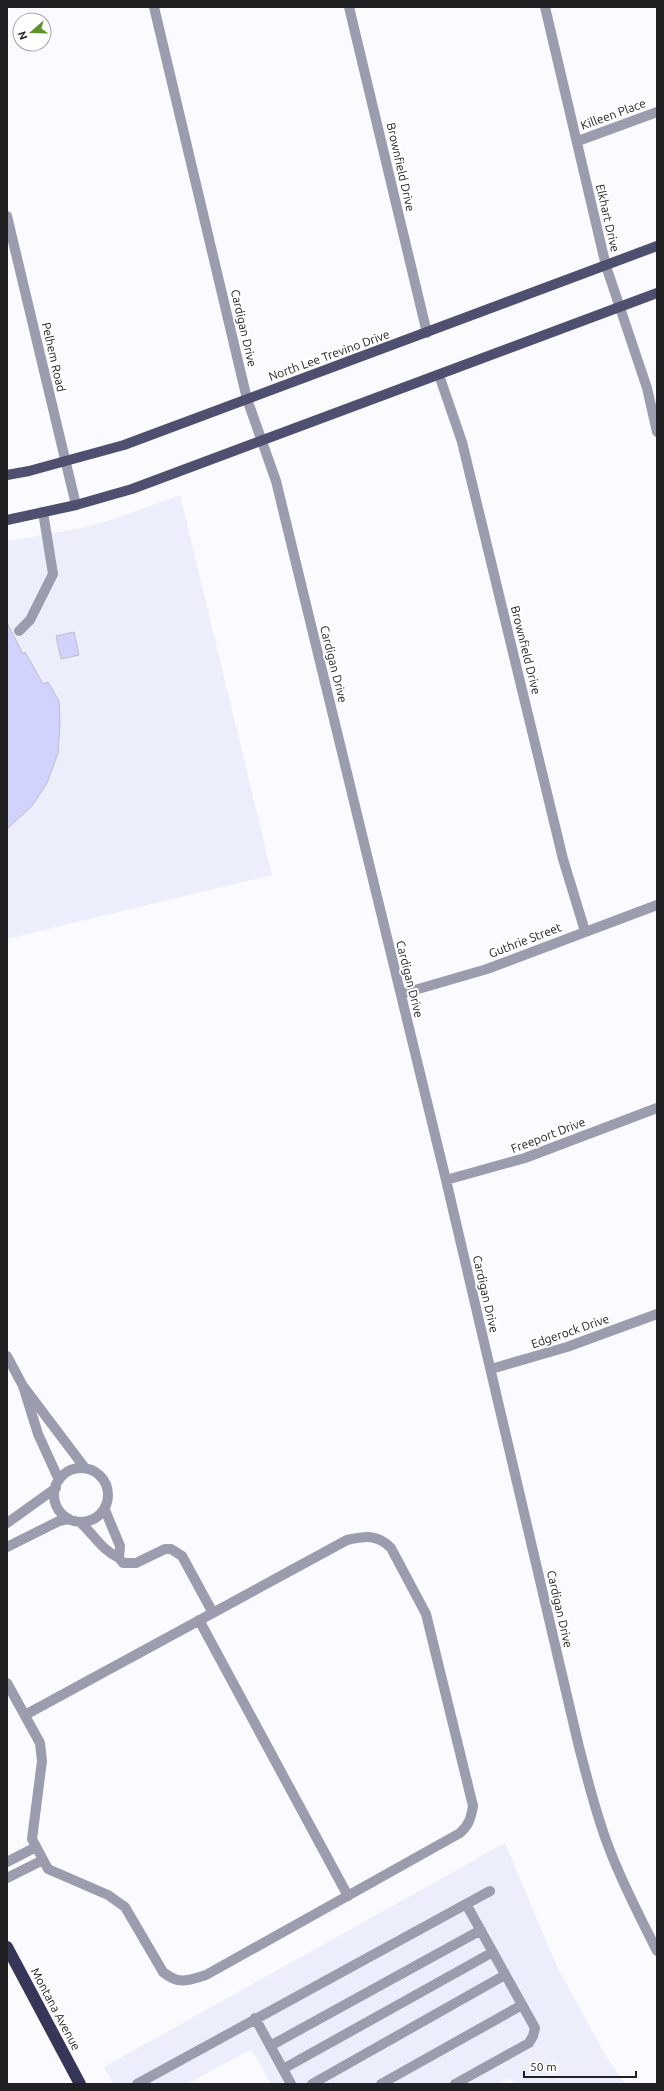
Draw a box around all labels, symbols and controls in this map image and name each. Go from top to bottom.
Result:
north arrow [12,12,52,52]
text: N [16,30,30,41]
street label: Killeen Place [579,96,647,132]
street label: Brownfield Drive [384,121,418,213]
street label: Elkhart Drive [594,183,622,253]
street label: Cardigan Drive [229,288,259,368]
street label: Pelhem Road [40,321,68,393]
street label: North Lee Trevino Drive [267,327,391,383]
street label: Brownfield Drive [509,604,543,696]
street label: Cardigan Drive [318,624,350,704]
street label: Guthrie Street [487,920,563,960]
street label: Cardigan Drive [394,939,426,1019]
street label: Freeport Drive [509,1115,587,1155]
street label: Cardigan Drive [471,1254,501,1334]
street label: Edgerock Drive [529,1312,611,1350]
street label: Cardigan Drive [545,1569,575,1649]
street label: Montana Avenue [29,1966,83,2052]
scale bar [524,2053,636,2079]
text: 50 m [530,2060,557,2073]

